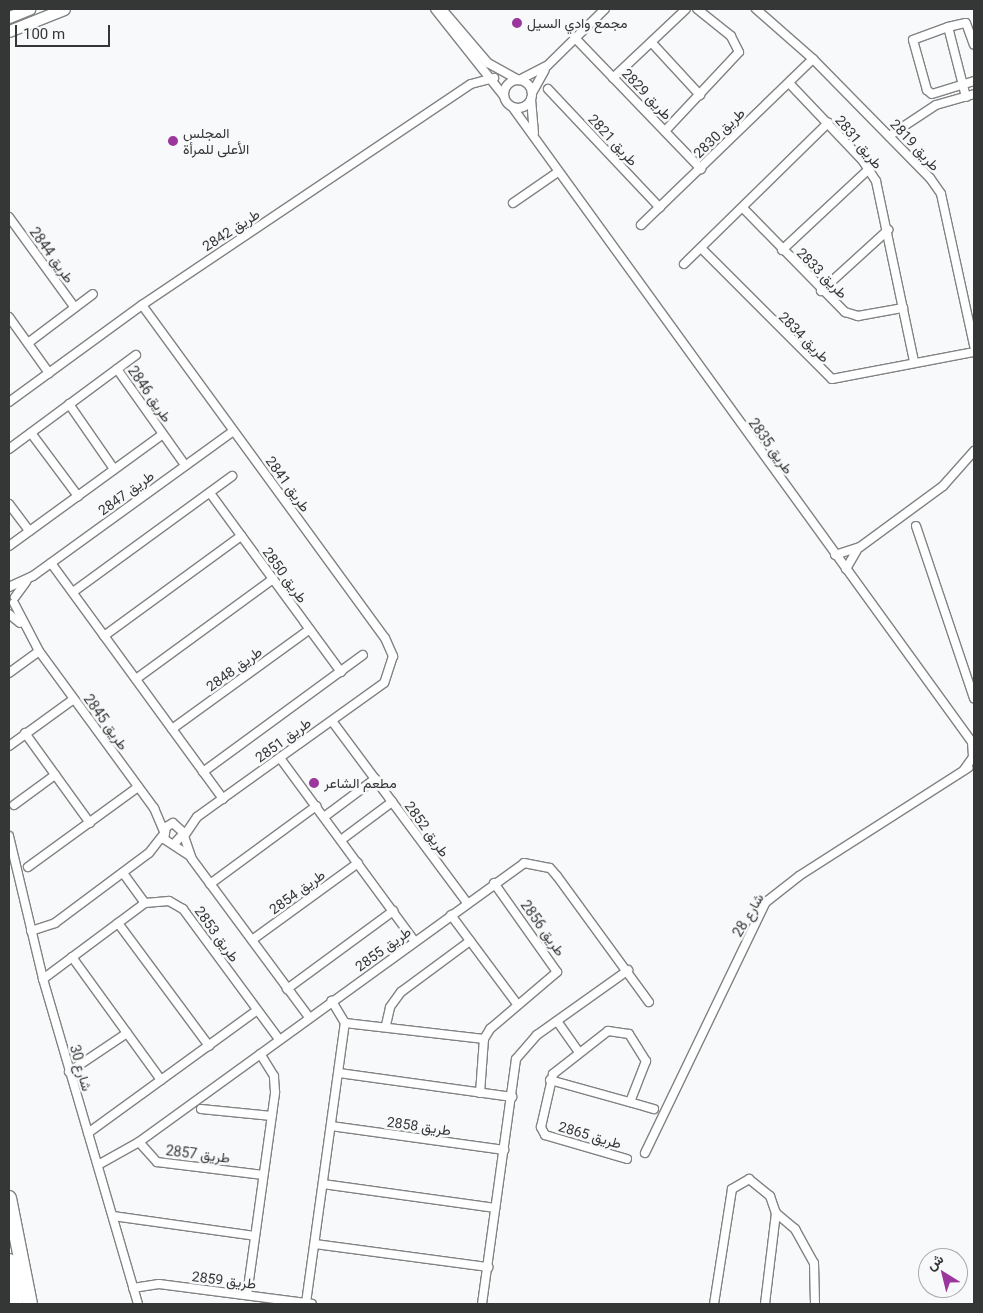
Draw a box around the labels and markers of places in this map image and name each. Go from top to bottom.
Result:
place label: مجمع وادي السيل [527,15,627,31]
marker: مجمع وادي السيل [511,17,523,29]
place label: المجلس الأعلى للمرأة [183,125,249,158]
marker: المجلس الأعلى للمرأة [167,135,179,147]
place label: مطعم الشاعر [324,775,397,791]
marker: مطعم الشاعر [308,777,320,789]

